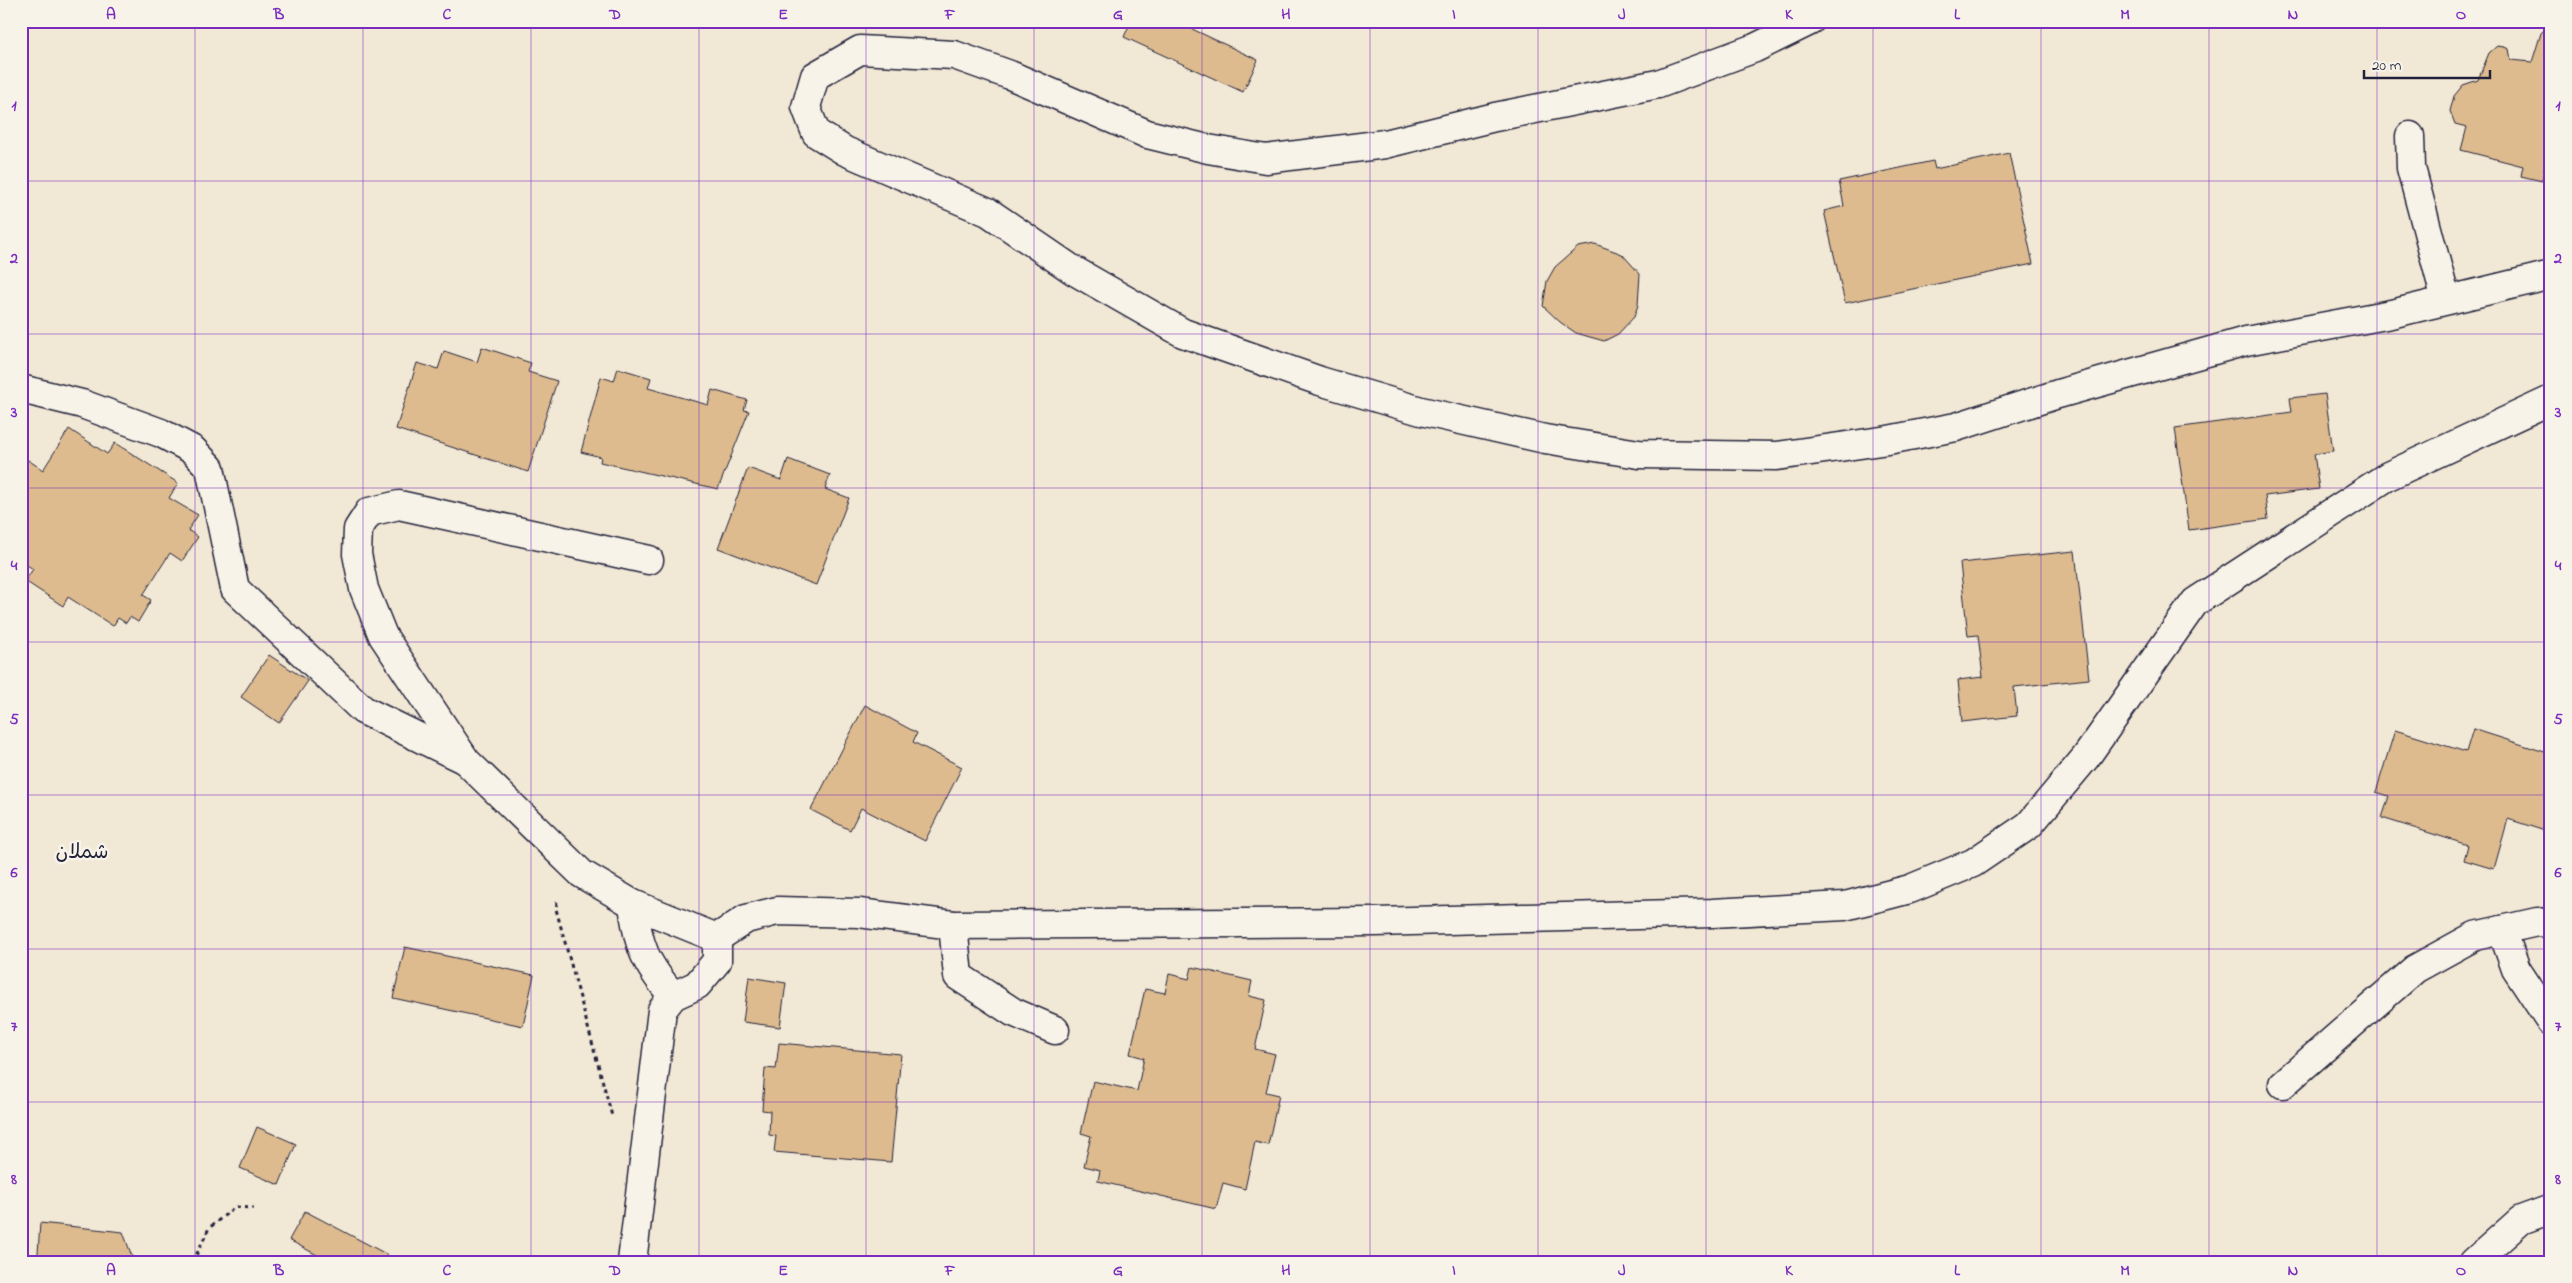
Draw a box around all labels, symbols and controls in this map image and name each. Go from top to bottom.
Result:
text: A [106,3,116,27]
text: B [273,3,285,27]
text: C [443,3,452,27]
text: D [608,3,621,27]
text: E [778,3,788,27]
text: F [944,3,956,27]
text: G [1113,3,1123,27]
text: H [1281,3,1291,27]
text: I [1452,3,1456,27]
text: J [1618,3,1626,27]
text: K [1785,3,1794,27]
text: L [1954,3,1961,27]
text: M [2120,3,2130,27]
text: N [2288,3,2299,27]
text: O [2456,3,2467,27]
scale bar [2364,48,2491,80]
text: 20 m [2372,55,2402,77]
text: 1 [11,94,17,118]
text: 1 [2555,94,2561,118]
text: 2 [9,247,18,271]
text: 2 [2553,247,2562,271]
text: 3 [10,401,18,425]
text: 3 [2554,401,2562,425]
text: 4 [10,554,18,578]
text: 4 [2554,554,2562,578]
text: 5 [9,708,19,732]
text: 5 [2553,708,2563,732]
district label: شملان [55,839,109,868]
text: 6 [9,861,18,885]
text: 6 [2553,861,2562,885]
text: 7 [11,1015,18,1039]
text: 7 [2555,1015,2562,1039]
text: 8 [10,1168,17,1192]
text: 8 [2554,1168,2561,1192]
text: A [106,1259,116,1283]
text: B [273,1259,285,1283]
text: C [443,1259,452,1283]
text: D [608,1259,621,1283]
text: E [778,1259,788,1283]
text: F [944,1259,956,1283]
text: G [1113,1259,1123,1283]
text: H [1281,1259,1291,1283]
text: I [1452,1259,1456,1283]
text: J [1618,1259,1626,1283]
text: K [1785,1259,1794,1283]
text: L [1954,1259,1961,1283]
text: M [2120,1259,2130,1283]
text: N [2288,1259,2299,1283]
text: O [2456,1259,2467,1283]

